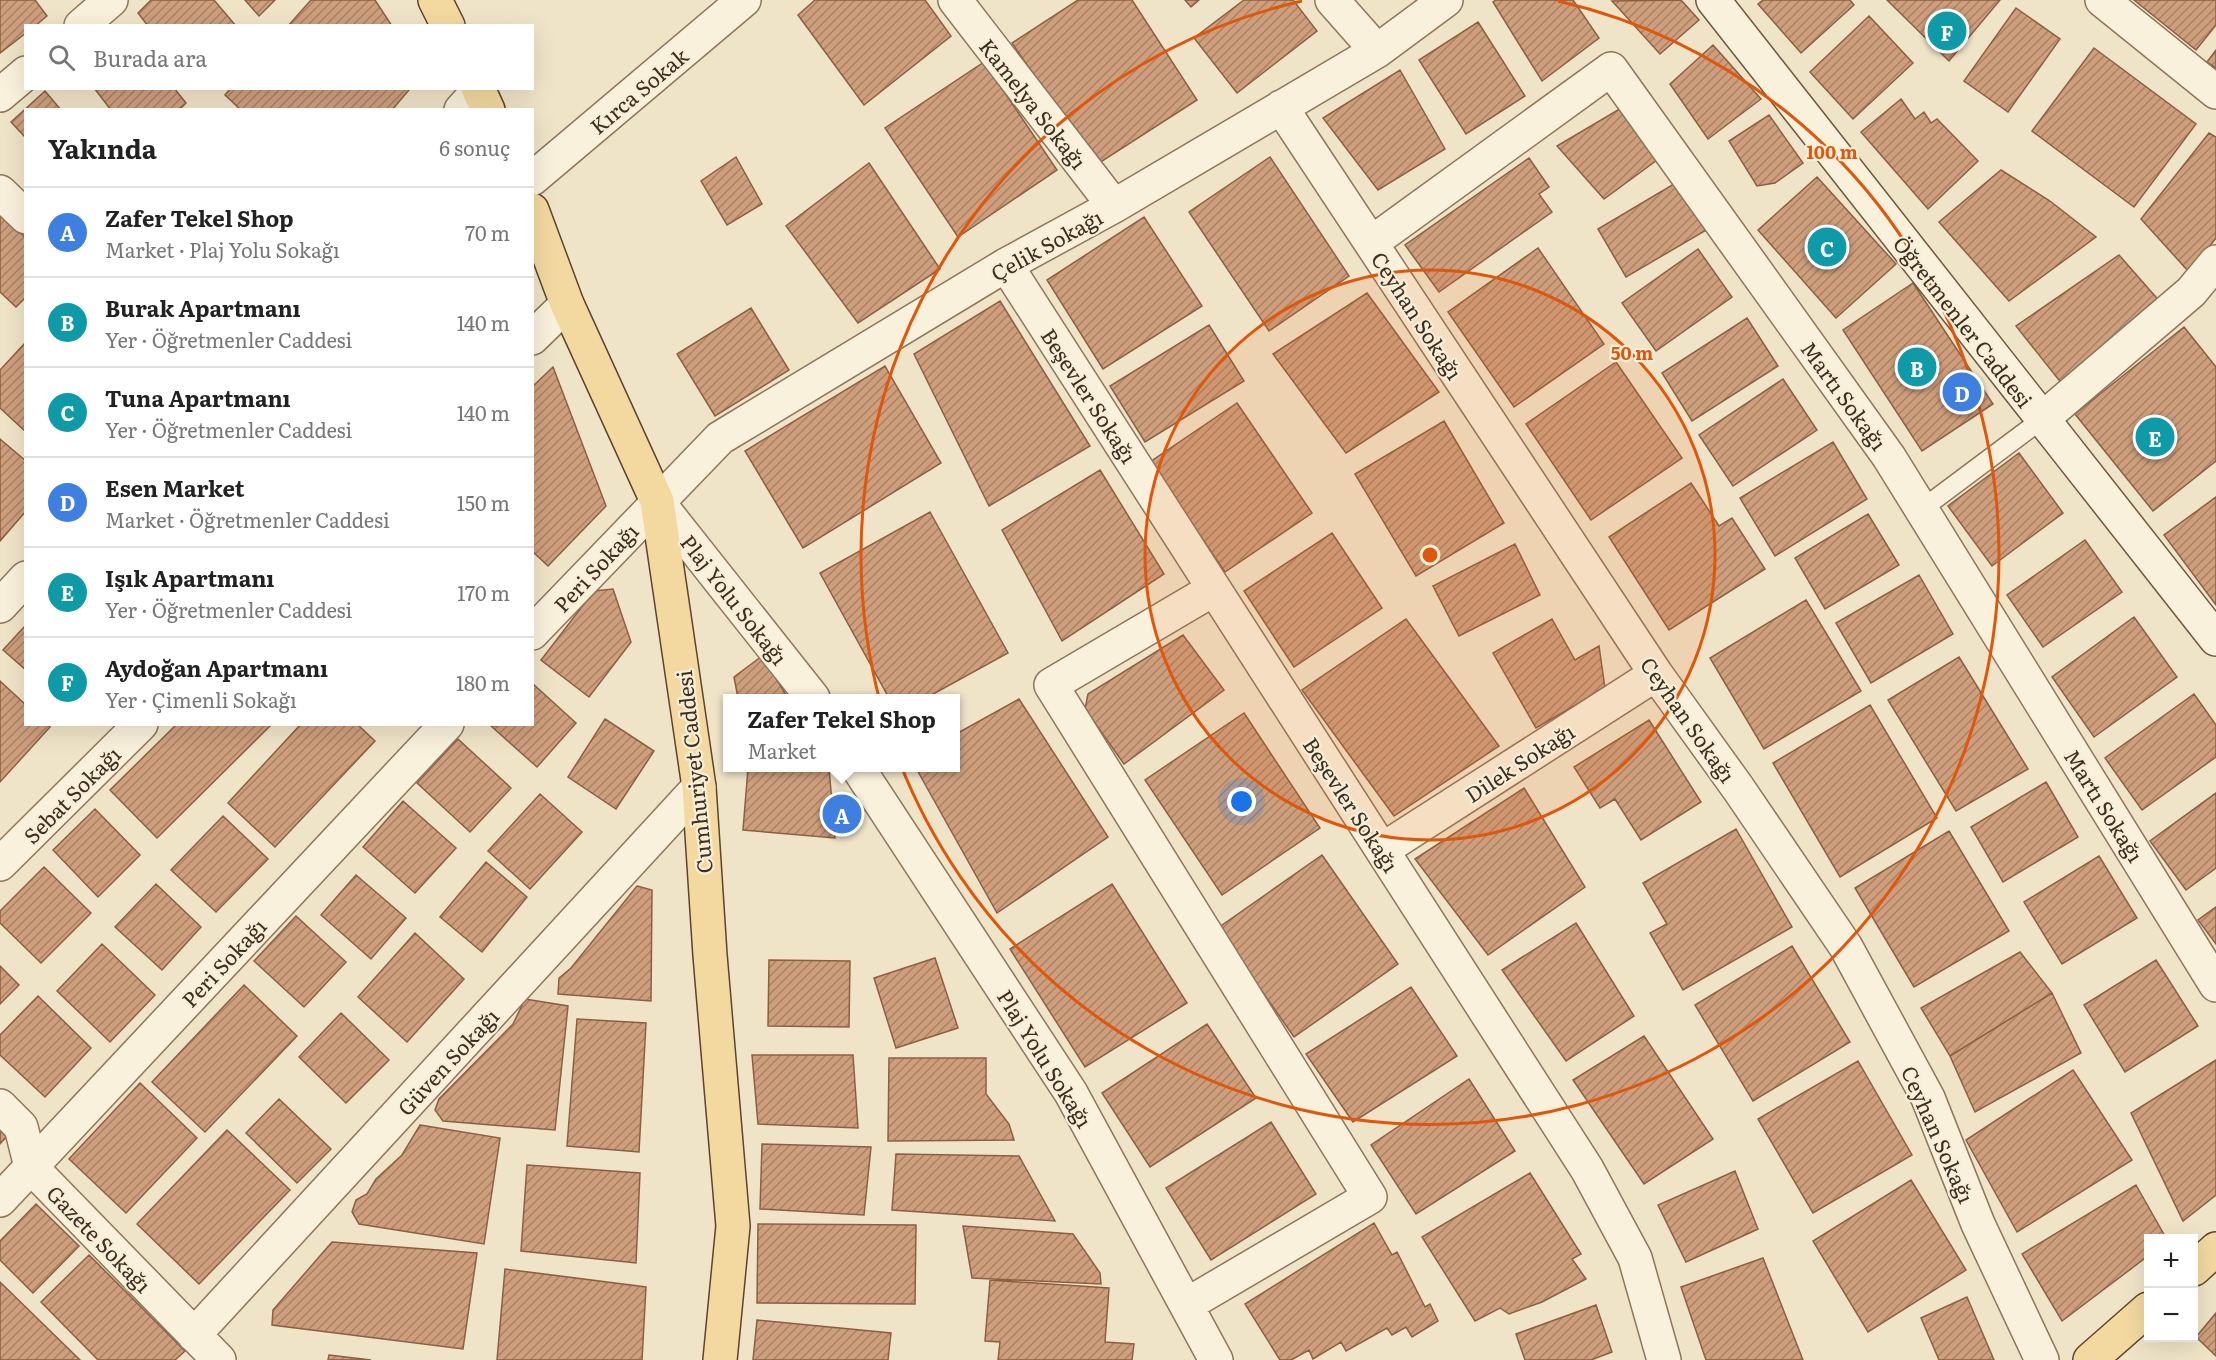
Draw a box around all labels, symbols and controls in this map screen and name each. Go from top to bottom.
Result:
pin: F [1928,9,1966,54]
search box [24,24,534,90]
street label: Kamelya Sokağı [973,31,1095,175]
street label: Kırca Sokak [582,39,694,140]
icon: search [45,41,78,74]
text: Burada ara [93,41,207,74]
text: Yakında [48,128,157,167]
text: 6 sonuç [439,132,510,162]
text: 100 m [1806,138,1858,165]
street label: Çelik Sokağı [984,200,1108,288]
text: Zafer Tekel Shop [105,201,294,234]
text: A [60,217,75,247]
text: 70 m [465,217,510,247]
pin: C [1808,224,1846,270]
street label: Öğretmenler Caddesi [1887,229,2041,413]
text: Market · Plaj Yolu Sokağı [105,234,340,264]
street label: Ceyhan Sokağı [1365,245,1471,385]
text: Burak Apartmanı [105,291,301,324]
text: B [61,307,74,337]
text: 140 m [457,307,510,337]
street label: Beşevler Sokağı [1035,321,1145,469]
text: Yer · Öğretmenler Caddesi [105,324,352,354]
street label: Martı Sokağı [1795,334,1895,456]
text: 50 m [1611,339,1653,366]
pin: B [1898,344,1936,389]
pin: D [1942,370,1982,414]
text: Tuna Apartmanı [105,381,291,414]
text: C [60,397,75,427]
text: 140 m [457,397,510,427]
text: Yer · Öğretmenler Caddesi [105,414,352,444]
pin: E [2136,414,2174,460]
text: Esen Market [105,471,244,504]
text: D [60,487,75,517]
text: 150 m [457,487,510,517]
text: Market · Öğretmenler Caddesi [105,504,390,534]
street label: Peri Sokağı [546,516,644,618]
street label: Plaj Yolu Sokağı [674,527,796,671]
centre of rings [1420,545,1440,565]
text: Işık Apartmanı [105,561,274,594]
text: E [61,577,74,607]
text: 170 m [457,577,510,607]
text: Yer · Öğretmenler Caddesi [105,594,352,624]
street label: Ceyhan Sokağı [1634,650,1744,788]
text: Aydoğan Apartmanı [105,651,328,684]
text: F [61,667,74,697]
text: 180 m [456,667,510,697]
street label: Cumhuriyet Caddesi [667,669,719,875]
text: Yer · Çimenli Sokağı [105,684,297,714]
popup [723,694,960,772]
text: Zafer Tekel Shop [747,702,936,735]
street label: Dilek Sokağı [1458,715,1580,809]
street label: Beşevler Sokağı [1297,730,1407,878]
text: Market [747,735,817,765]
street label: Sebat Sokağı [15,738,127,850]
street label: Martı Sokağı [2058,742,2152,868]
your location [1227,787,1256,816]
pin: A [822,792,862,836]
street label: Peri Sokağı [174,911,272,1013]
street label: Plaj Yolu Sokağı [991,983,1101,1133]
street label: Güven Sokağı [389,1001,505,1121]
street label: Ceyhan Sokağı [1895,1060,1983,1208]
street label: Gazete Sokağı [41,1177,159,1299]
map controls [2144,1234,2198,1342]
button: + [2144,1234,2198,1288]
button: − [2144,1288,2198,1342]

